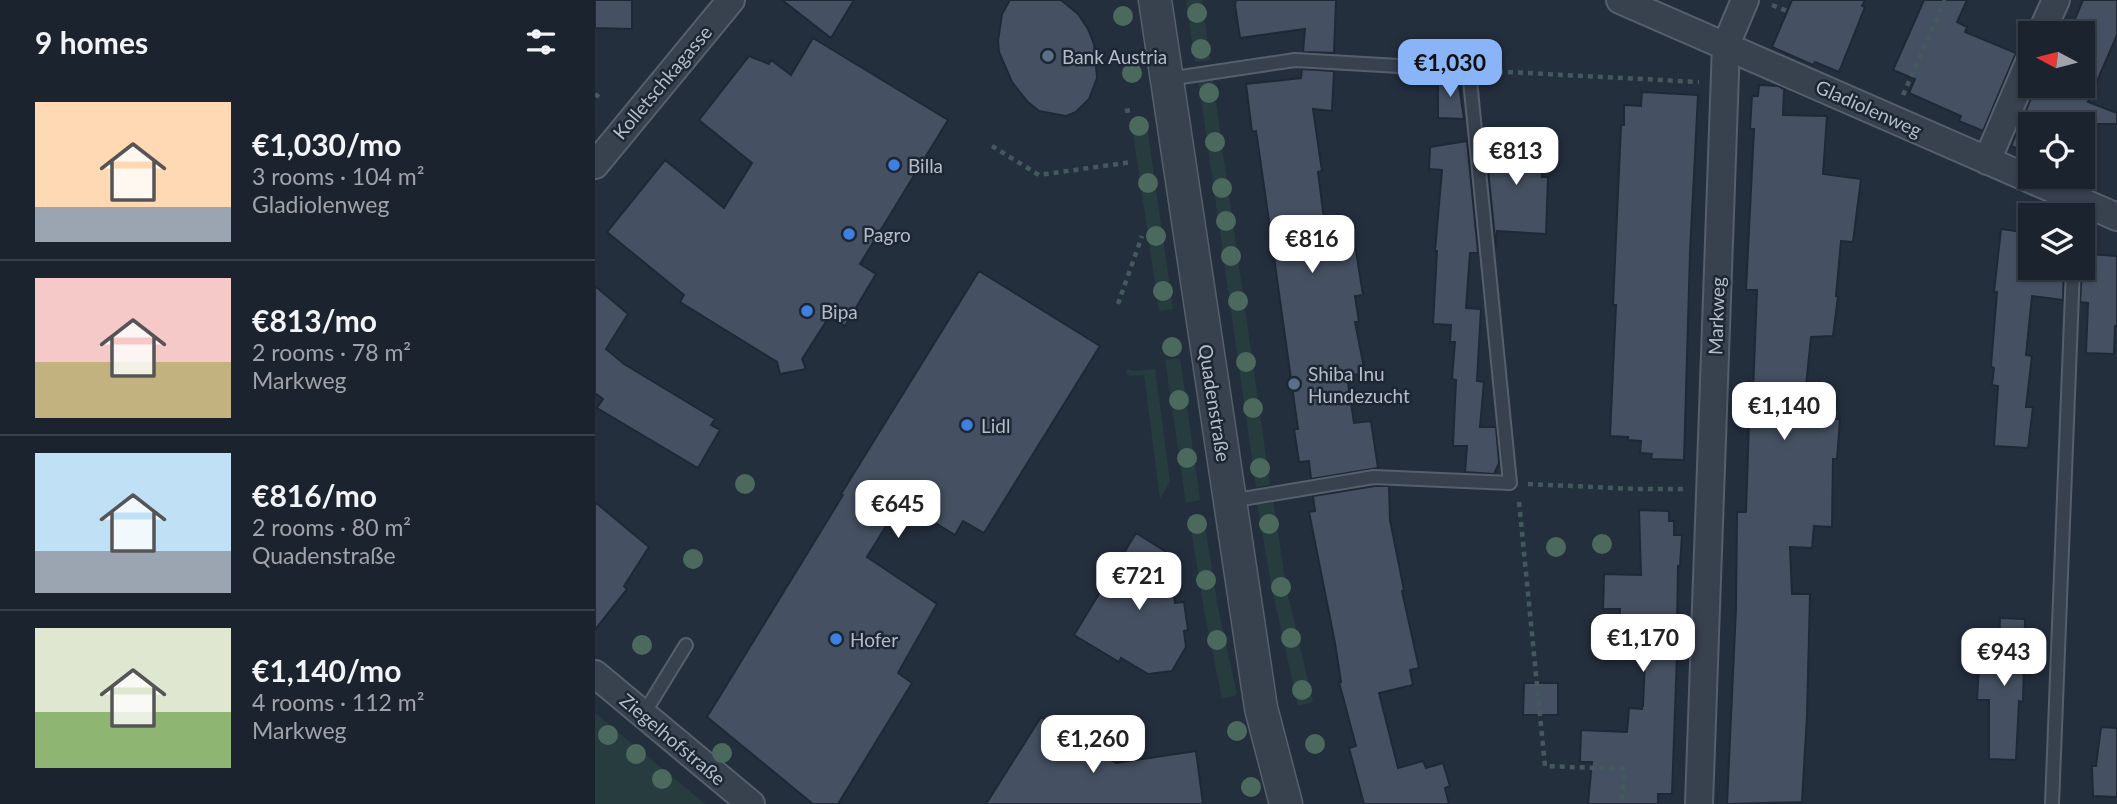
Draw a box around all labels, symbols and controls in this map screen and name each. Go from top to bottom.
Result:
street label: Kolletschkagasse [608,21,716,143]
north arrow [2018,21,2095,98]
map controls [2018,21,2095,280]
icon: filters [522,23,560,61]
text: 9 homes [35,24,148,60]
pin: €1,030 [1393,40,1507,99]
place label: Bank Austria [1062,45,1167,68]
marker: Bank Austria [1040,48,1056,64]
text: €1,030 [1414,48,1486,76]
street label: Gladiolenweg [1812,74,1926,142]
button: locate [2018,112,2095,189]
text: €1,030/mo [252,126,401,162]
pin: €813 [1475,128,1557,187]
icon: home [91,130,175,214]
text: €813 [1489,136,1543,164]
place label: Billa [908,154,943,177]
marker: Billa [886,157,902,173]
text: 3 rooms · 104 m² [252,162,424,190]
text: Gladiolenweg [252,190,389,218]
button: layers [2018,203,2095,280]
pin: €816 [1271,216,1353,275]
place label: Pagro [863,223,911,246]
text: €816 [1285,224,1339,252]
marker: Pagro [841,226,857,242]
street label: Markweg [1703,276,1729,355]
place label: Bipa [821,300,858,323]
text: €813/mo [252,302,377,338]
marker: Bipa [799,303,815,319]
icon: home [91,306,175,390]
text: 2 rooms · 78 m² [252,338,411,366]
street label: Quadenstraße [1194,343,1236,463]
place label: Shiba Inu Hundezucht [1308,362,1410,407]
text: Markweg [252,366,347,394]
marker: Shiba Inu Hundezucht [1286,376,1302,392]
pin: €1,140 [1727,382,1841,442]
text: €1,140 [1748,391,1820,419]
place label: Lidl [981,414,1010,437]
marker: Lidl [959,417,975,433]
text: €816/mo [252,477,377,513]
pin: €645 [857,480,939,540]
icon: home [91,481,175,565]
text: €645 [871,489,925,517]
text: 2 rooms · 80 m² [252,513,411,541]
text: Quadenstraße [252,541,396,569]
pin: €721 [1098,552,1180,612]
text: €721 [1112,561,1166,589]
pin: €1,170 [1586,614,1700,674]
text: €1,170 [1607,623,1679,651]
place label: Hofer [850,628,898,651]
pin: €943 [1963,628,2045,688]
marker: Hofer [828,631,844,647]
text: €943 [1977,637,2031,665]
text: €1,140/mo [252,652,401,688]
icon: home [91,656,175,740]
text: 4 rooms · 112 m² [252,688,424,716]
street label: Ziegelhofstraße [616,688,730,790]
text: Markweg [252,716,347,744]
pin: €1,260 [1036,716,1150,775]
text: €1,260 [1057,724,1129,752]

